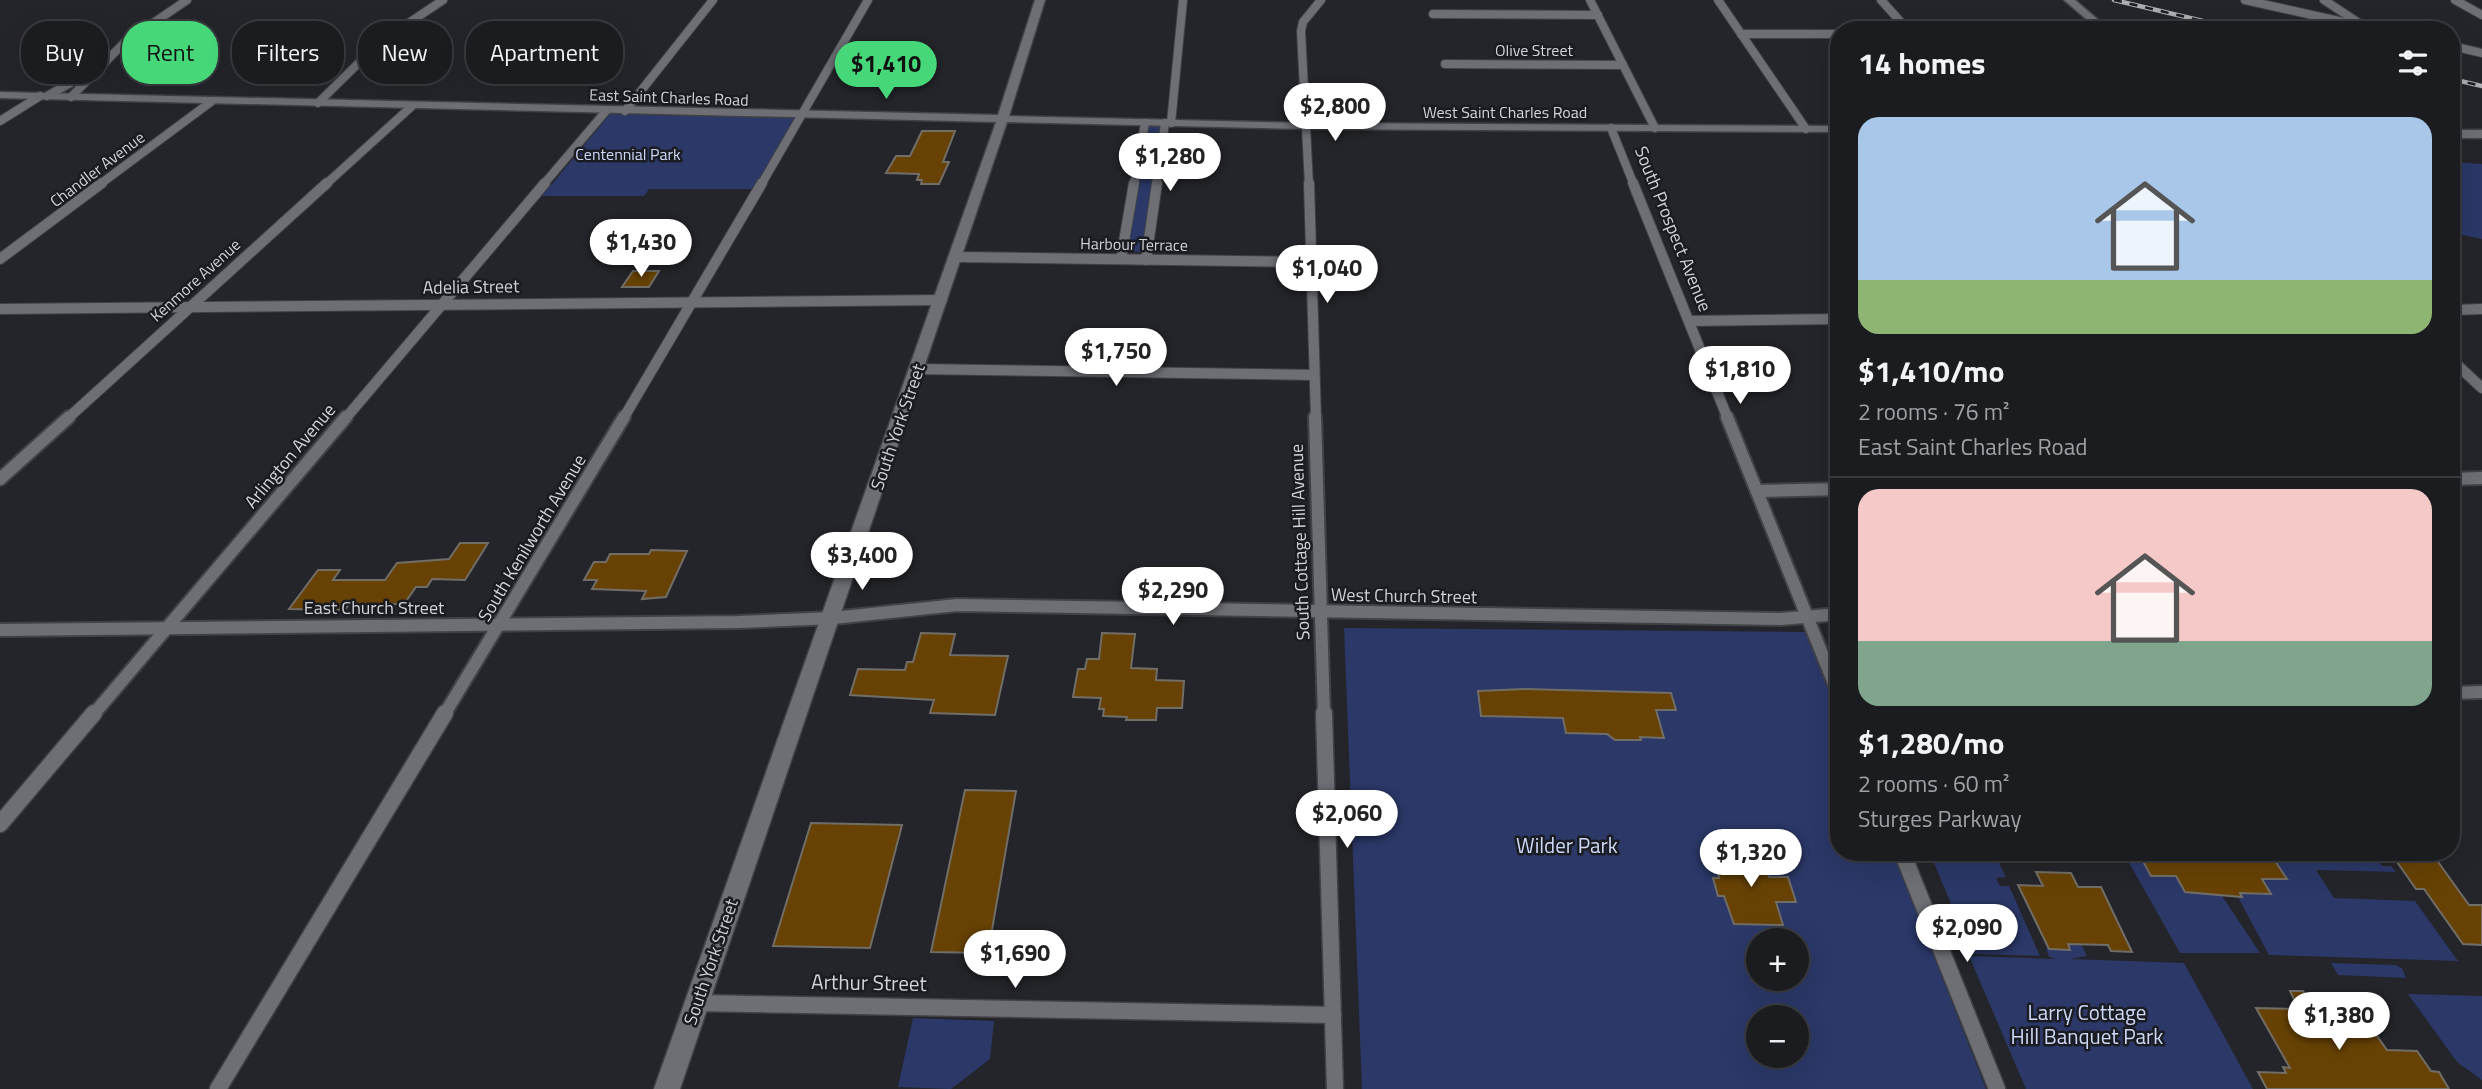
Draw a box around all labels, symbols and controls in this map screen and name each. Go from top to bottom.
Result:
chip: Buy [21,21,108,84]
chip: Rent [122,21,218,84]
chip: Filters [232,21,344,84]
chip: New [358,21,452,84]
chip: Apartment [466,21,623,84]
street label: Olive Street [1495,38,1573,62]
text: 14 homes [1858,40,1985,86]
pin: $1,410 [829,42,943,101]
icon: filters [2394,44,2432,82]
text: $1,410 [851,46,921,81]
street label: East Saint Charles Road [589,82,749,112]
pin: $2,800 [1278,83,1392,143]
text: $2,800 [1300,88,1370,123]
street label: West Saint Charles Road [1423,100,1587,124]
street label: Chandler Avenue [45,125,149,213]
pin: $1,280 [1113,134,1227,193]
text: $1,280 [1135,138,1205,173]
park label: Centennial Park [575,142,681,166]
street label: South Prospect Avenue [1628,142,1719,316]
icon: home [2082,163,2208,289]
pin: $1,430 [584,219,698,279]
text: $1,430 [606,224,676,259]
street label: Harbour Terrace [1080,231,1188,257]
street label: Kenmore Avenue [144,233,246,327]
pin: $1,040 [1270,246,1384,305]
text: $1,040 [1292,250,1362,285]
street label: Adelia Street [422,272,520,301]
pin: $1,750 [1059,328,1173,388]
text: $1,750 [1081,333,1151,368]
pin: $1,810 [1683,346,1797,406]
text: $1,410/mo [1858,348,2004,394]
text: $1,810 [1705,351,1775,386]
street label: South York Street [863,359,932,494]
text: 2 rooms · 76 m² [1858,394,2009,429]
street label: Arlington Avenue [238,397,342,514]
text: East Saint Charles Road [1858,429,2087,464]
street label: South Cottage Hill Avenue [1283,443,1316,641]
street label: South Kenilworth Avenue [471,449,592,627]
pin: $3,400 [805,532,919,592]
icon: home [2082,535,2208,661]
text: $3,400 [827,537,897,572]
pin: $2,290 [1116,568,1230,627]
text: $2,290 [1138,572,1208,607]
street label: West Church Street [1331,581,1478,610]
street label: East Church Street [304,594,445,621]
text: $1,280/mo [1858,720,2004,766]
text: 2 rooms · 60 m² [1858,766,2009,801]
pin: $2,060 [1290,790,1404,850]
text: $2,060 [1312,795,1382,830]
text: Sturges Parkway [1858,801,2021,836]
park label: Wilder Park [1516,829,1618,861]
pin: $1,320 [1694,830,1808,889]
text: $1,320 [1716,834,1786,869]
street label: South York Street [676,894,745,1029]
pin: $2,090 [1910,904,2024,964]
text: $2,090 [1932,909,2002,944]
map controls [1746,928,1809,1068]
button: + [1746,928,1809,991]
pin: $1,690 [958,930,1072,990]
text: $1,690 [980,935,1050,970]
street label: Arthur Street [811,965,928,999]
pin: $1,380 [2282,992,2396,1052]
park label: Larry Cottage Hill Banquet Park [2011,996,2163,1052]
text: $1,380 [2304,997,2374,1032]
button: − [1746,1005,1809,1068]

